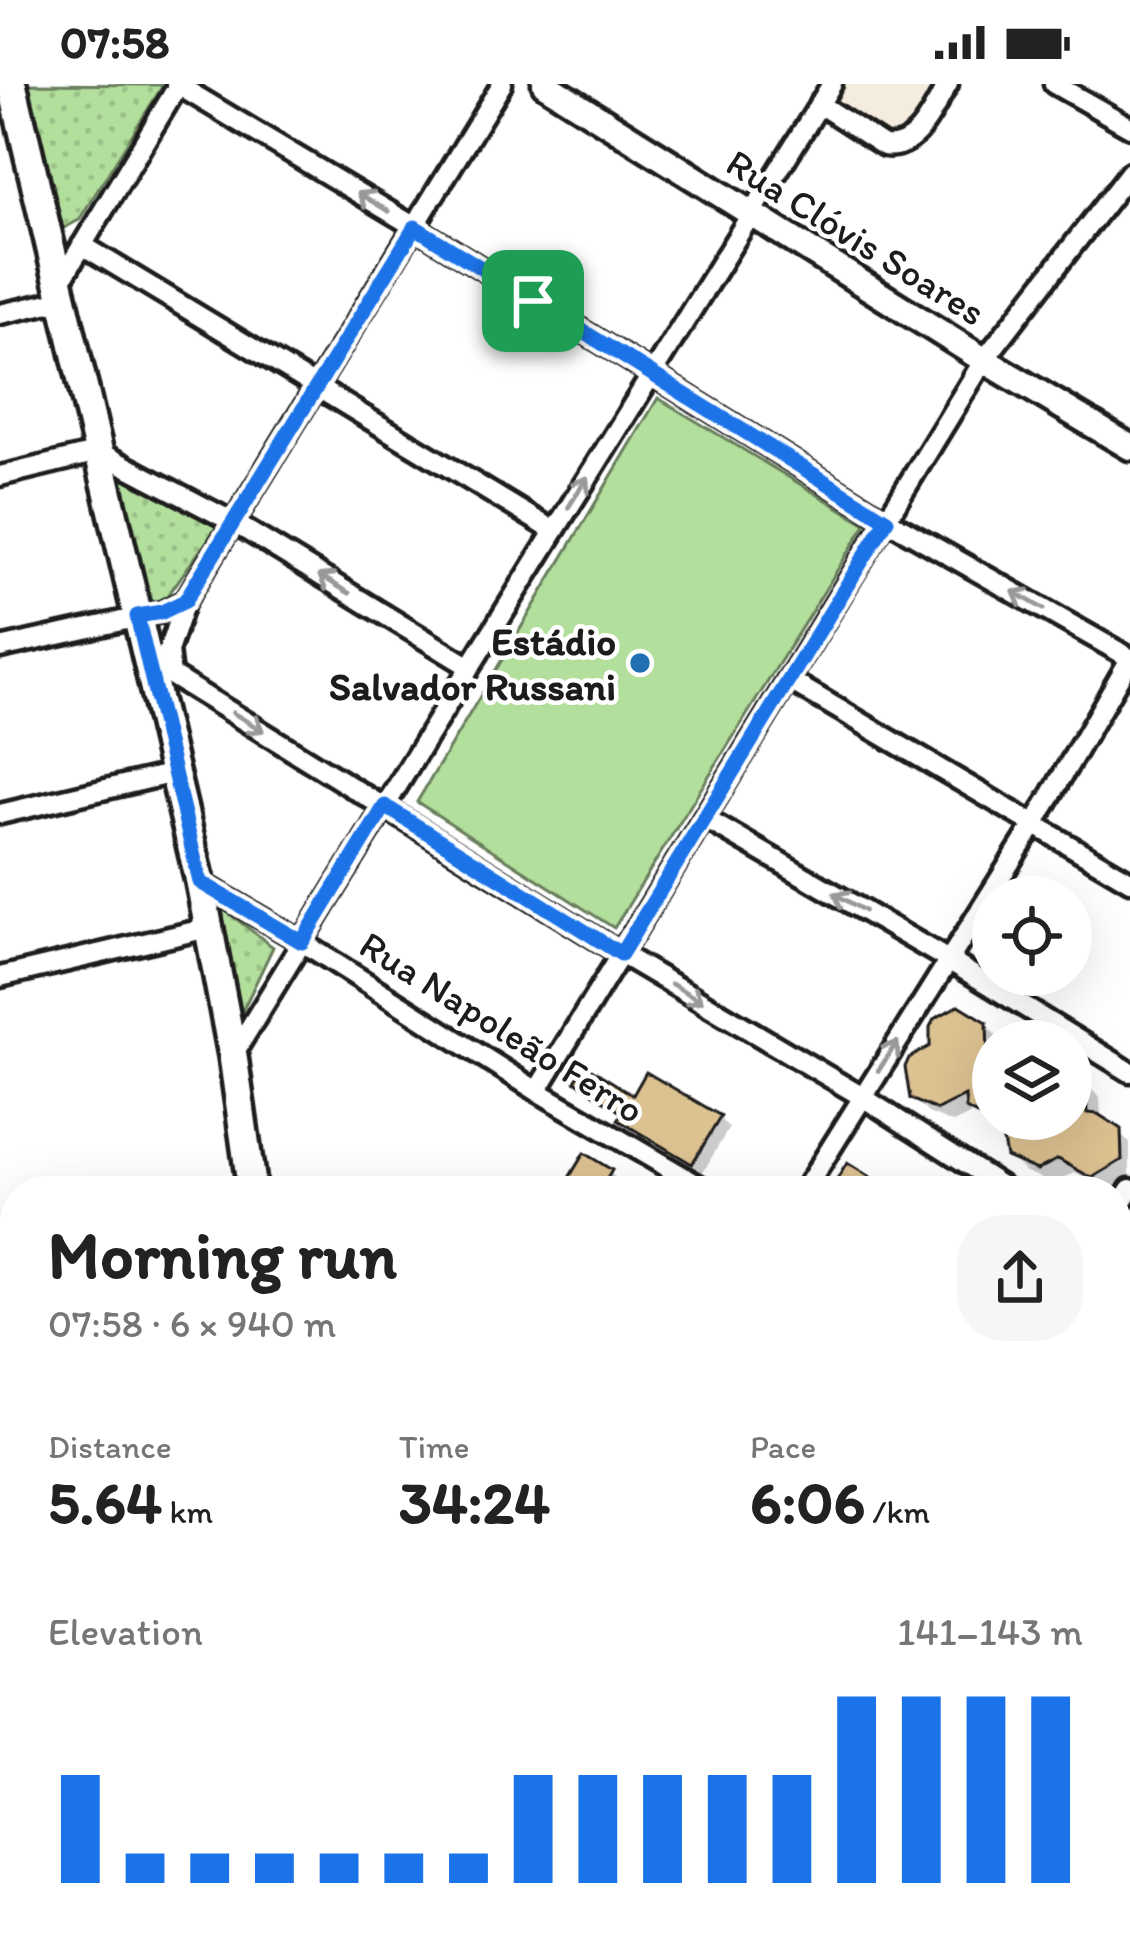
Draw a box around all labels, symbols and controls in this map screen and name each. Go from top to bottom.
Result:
text: 07:58 [60,15,169,69]
street label: Rua Clóvis Soares [718,139,994,335]
one-way arrow [357,190,391,214]
pin [482,250,584,352]
icon: arrive [500,268,566,334]
one-way arrow [566,476,590,510]
one-way arrow [318,572,352,596]
one-way arrow [1012,588,1047,611]
place label: Estádio Salvador Russani [329,618,616,710]
marker: Estádio Salvador Russani [627,650,653,676]
one-way arrow [230,710,264,734]
map controls [972,876,1092,1140]
button: locate [972,876,1092,996]
one-way arrow [832,889,867,913]
street label: Rua Napoleão Ferro [351,921,653,1133]
one-way arrow [669,982,704,1006]
button: layers [972,1020,1092,1140]
one-way arrow [875,1039,900,1073]
text: Morning run [48,1215,397,1295]
button: share [957,1215,1083,1341]
text: 07:58 · 6 × 940 m [48,1300,336,1347]
text: Distance [48,1427,172,1466]
text: Time [399,1427,469,1466]
text: Pace [750,1427,816,1466]
text: 5.64 [48,1466,162,1538]
text: 34:24 [399,1466,550,1538]
text: 6:06 [750,1466,865,1538]
text: km [162,1492,213,1531]
text: /km [865,1492,930,1531]
text: Elevation [48,1608,203,1655]
text: 141–143 m [897,1608,1083,1655]

